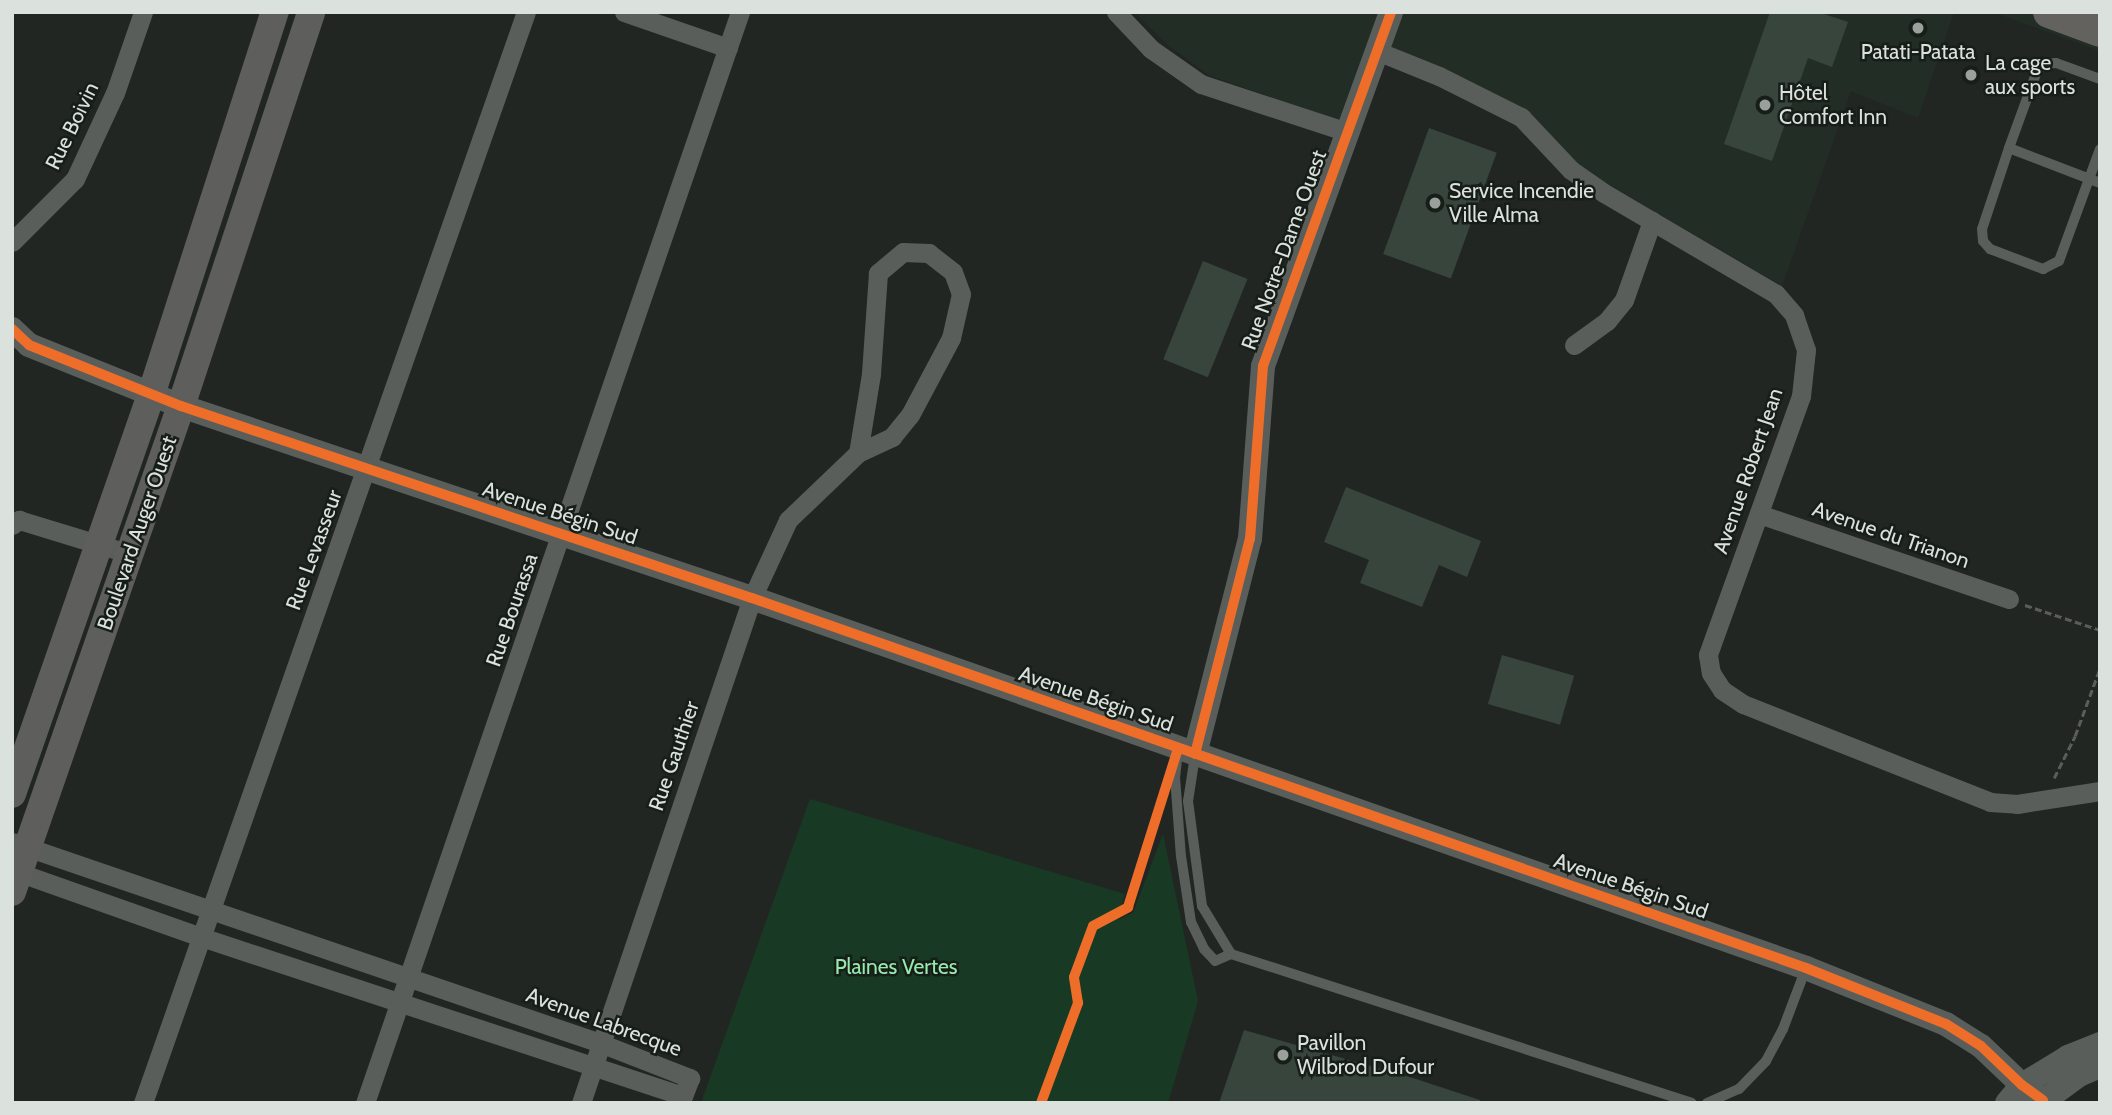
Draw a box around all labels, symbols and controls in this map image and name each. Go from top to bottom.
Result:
marker: Patati-Patata [1910,20,1926,36]
place label: Patati-Patata [1861,39,1975,65]
place label: La cage aux sports [1985,50,2075,100]
marker: La cage aux sports [1963,67,1979,83]
street label: Rue Boivin [40,78,104,174]
place label: Hôtel Comfort Inn [1779,80,1887,130]
marker: Hôtel Comfort Inn [1757,97,1773,113]
street label: Rue Notre-Dame Ouest [1236,147,1332,353]
place label: Service Incendie Ville Alma [1449,178,1594,228]
marker: Service Incendie Ville Alma [1427,195,1443,211]
street label: Avenue Robert Jean [1708,385,1788,557]
street label: Boulevard Auger Ouest [92,433,182,633]
street label: Avenue Bégin Sud [479,476,641,550]
street label: Rue Levasseur [281,487,347,613]
street label: Avenue du Trianon [1809,496,1973,574]
street label: Rue Bourassa [481,550,543,670]
street label: Avenue Bégin Sud [1016,661,1176,737]
street label: Rue Gauthier [643,698,705,814]
street label: Avenue Bégin Sud [1551,848,1711,924]
park label: Plaines Vertes [835,954,957,980]
street label: Avenue Labrecque [523,982,685,1062]
place label: Pavillon Wilbrod Dufour [1297,1030,1434,1080]
marker: Pavillon Wilbrod Dufour [1275,1047,1291,1063]

